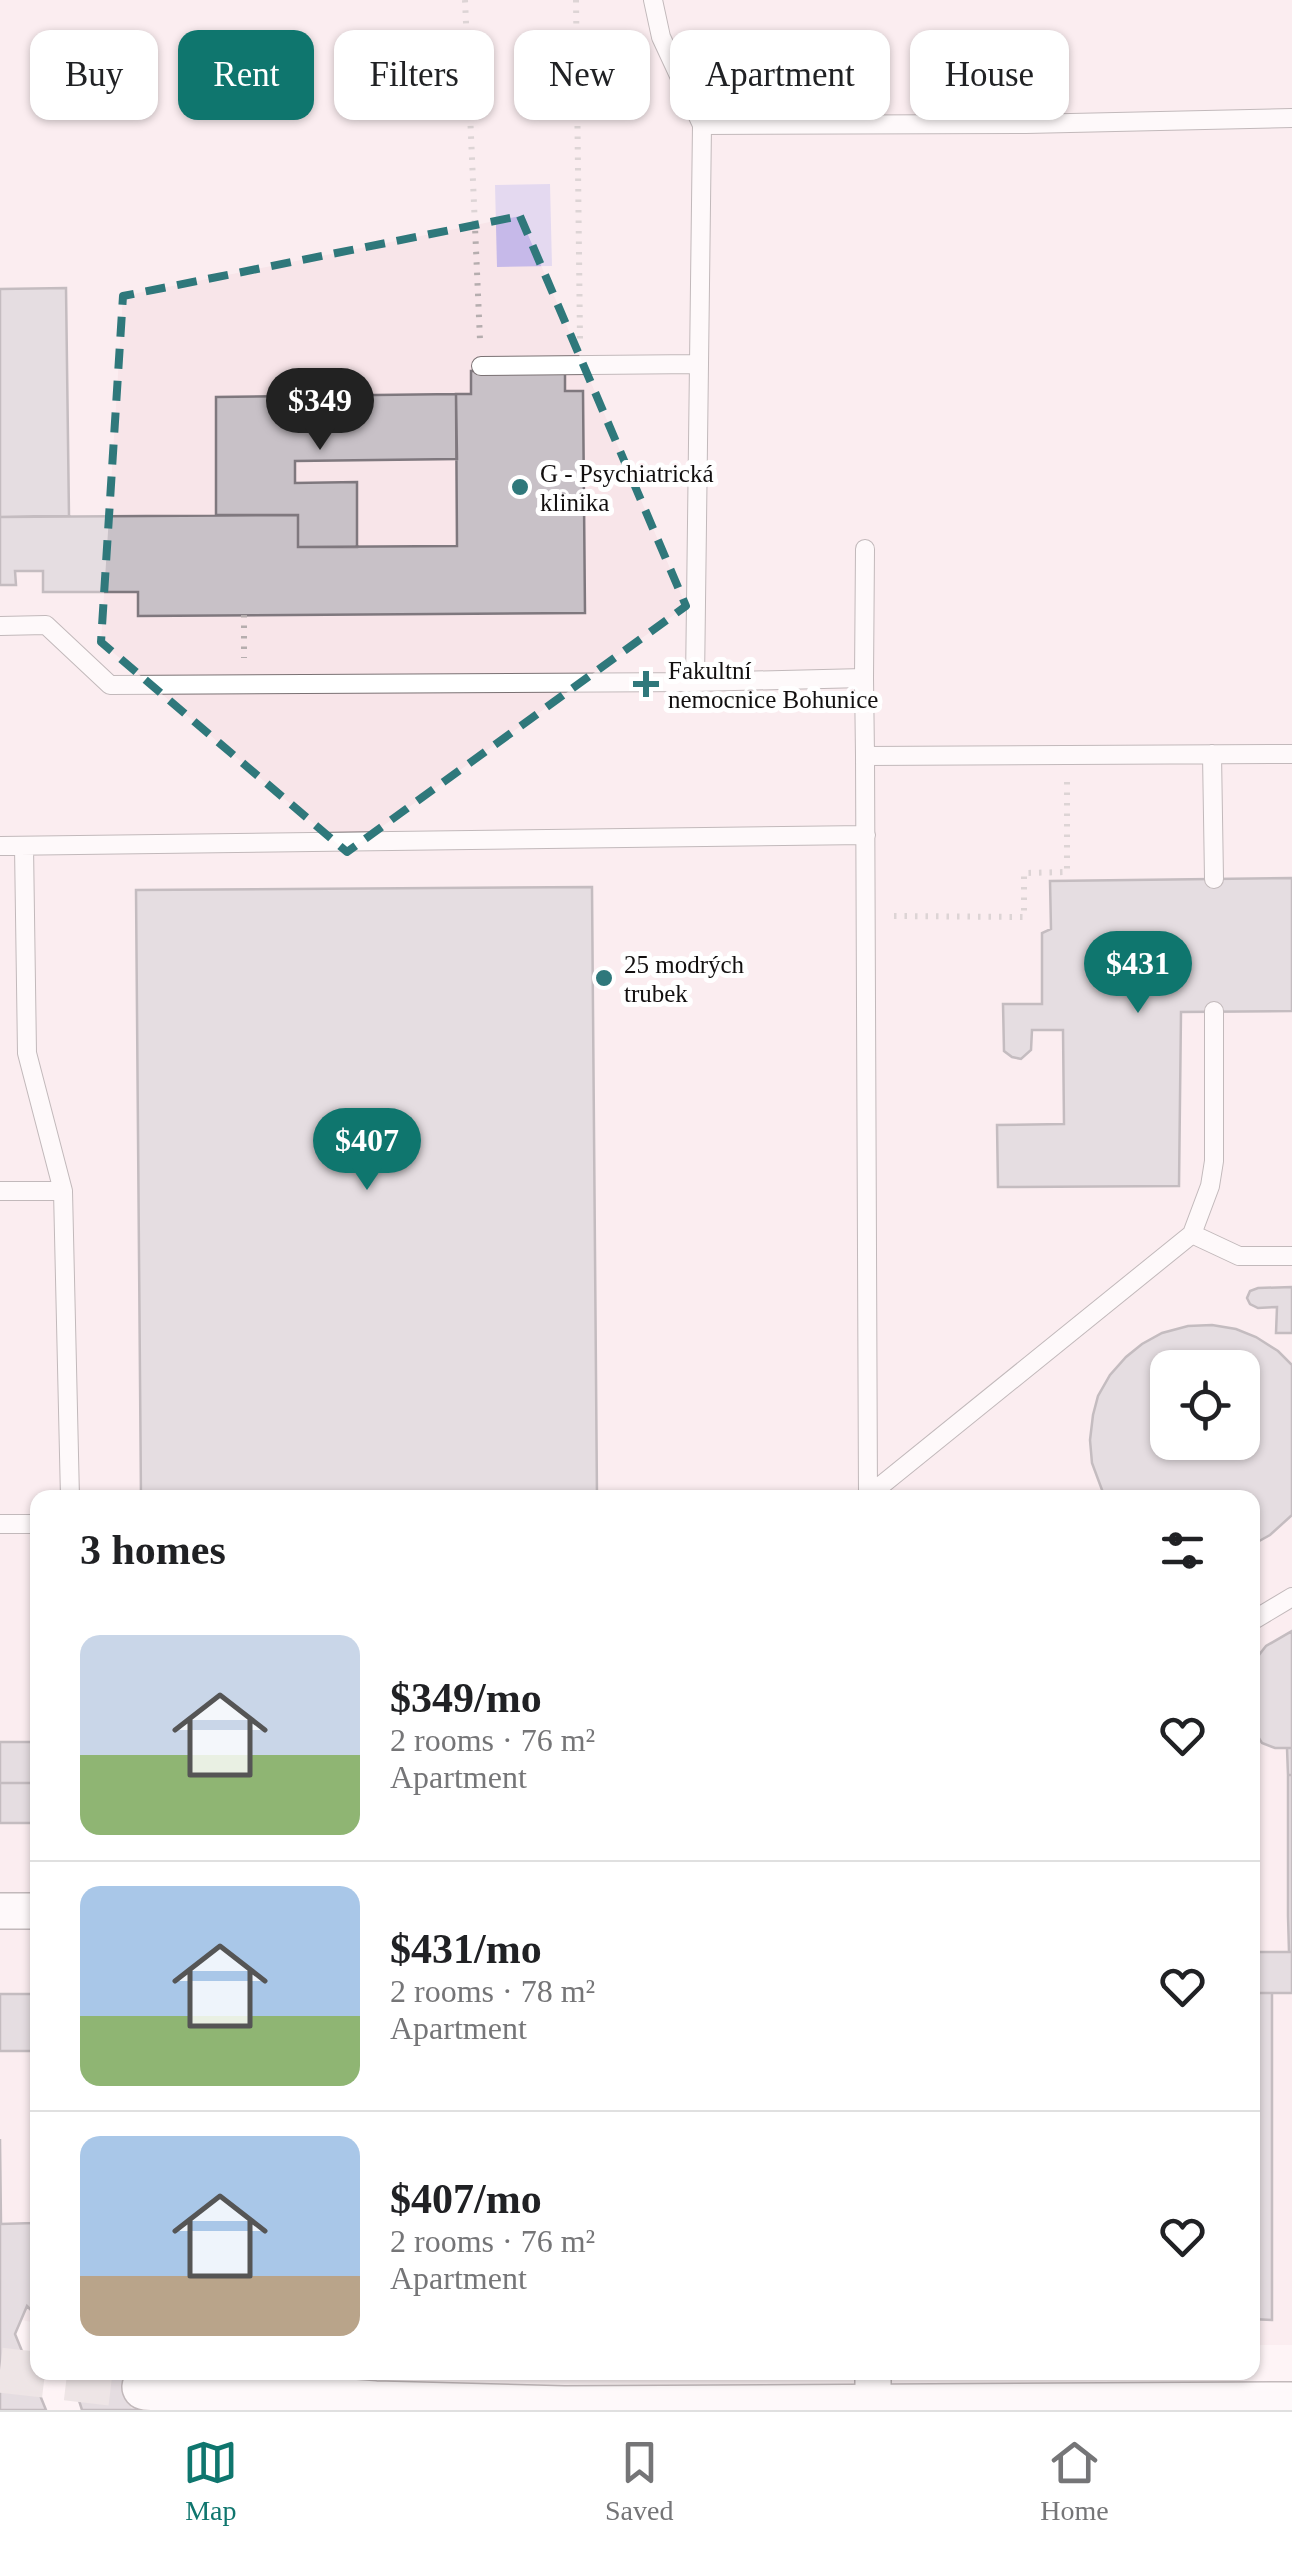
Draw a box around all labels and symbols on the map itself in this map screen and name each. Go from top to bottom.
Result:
pin: $349 [261,368,379,453]
place label: G - Psychiatrická klinika [540,460,714,516]
marker: G - Psychiatrická klinika [509,476,531,498]
place label: Fakultní nemocnice Bohunice [668,657,878,713]
marker: Fakultní nemocnice Bohunice [633,671,659,697]
pin: $431 [1079,931,1197,1016]
place label: 25 modrých trubek [624,951,745,1007]
marker: 25 modrých trubek [593,967,615,989]
pin: $407 [308,1108,426,1193]

